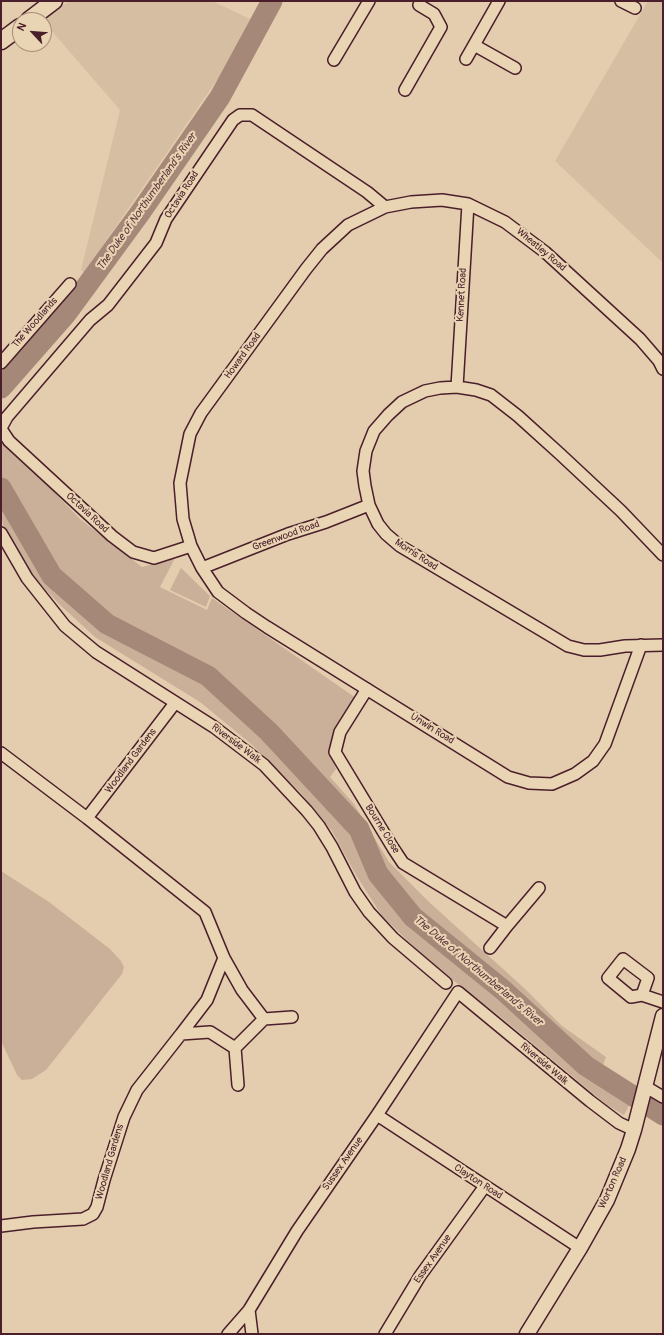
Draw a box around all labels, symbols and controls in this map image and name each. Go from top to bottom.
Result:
north arrow [12,12,52,52]
text: N [14,21,29,33]
water label: The Duke of Northumberland's River [94,131,200,273]
street label: Octavia Road [162,169,202,221]
street label: Wheatley Road [514,226,568,274]
street label: Kennet Road [455,268,469,322]
street label: The Woodlands [10,295,60,351]
street label: Howard Road [222,331,264,381]
street label: Octavia Road [63,490,111,536]
street label: Greenwood Road [251,518,321,554]
street label: Morris Road [392,537,440,573]
street label: Unwin Road [408,711,456,747]
street label: Riverside Walk [209,721,263,767]
street label: Woodland Gardens [103,726,159,796]
street label: Bourne Close [362,802,402,856]
water label: The Duke of Northumberland's River [411,913,545,1029]
street label: Riverside Walk [518,1040,570,1088]
street label: Woodland Gardens [93,1123,127,1201]
street label: Sussex Avenue [320,1135,366,1193]
street label: Worton Road [596,1155,630,1211]
street label: Clayton Road [452,1162,504,1202]
street label: Essex Avenue [412,1232,454,1286]

